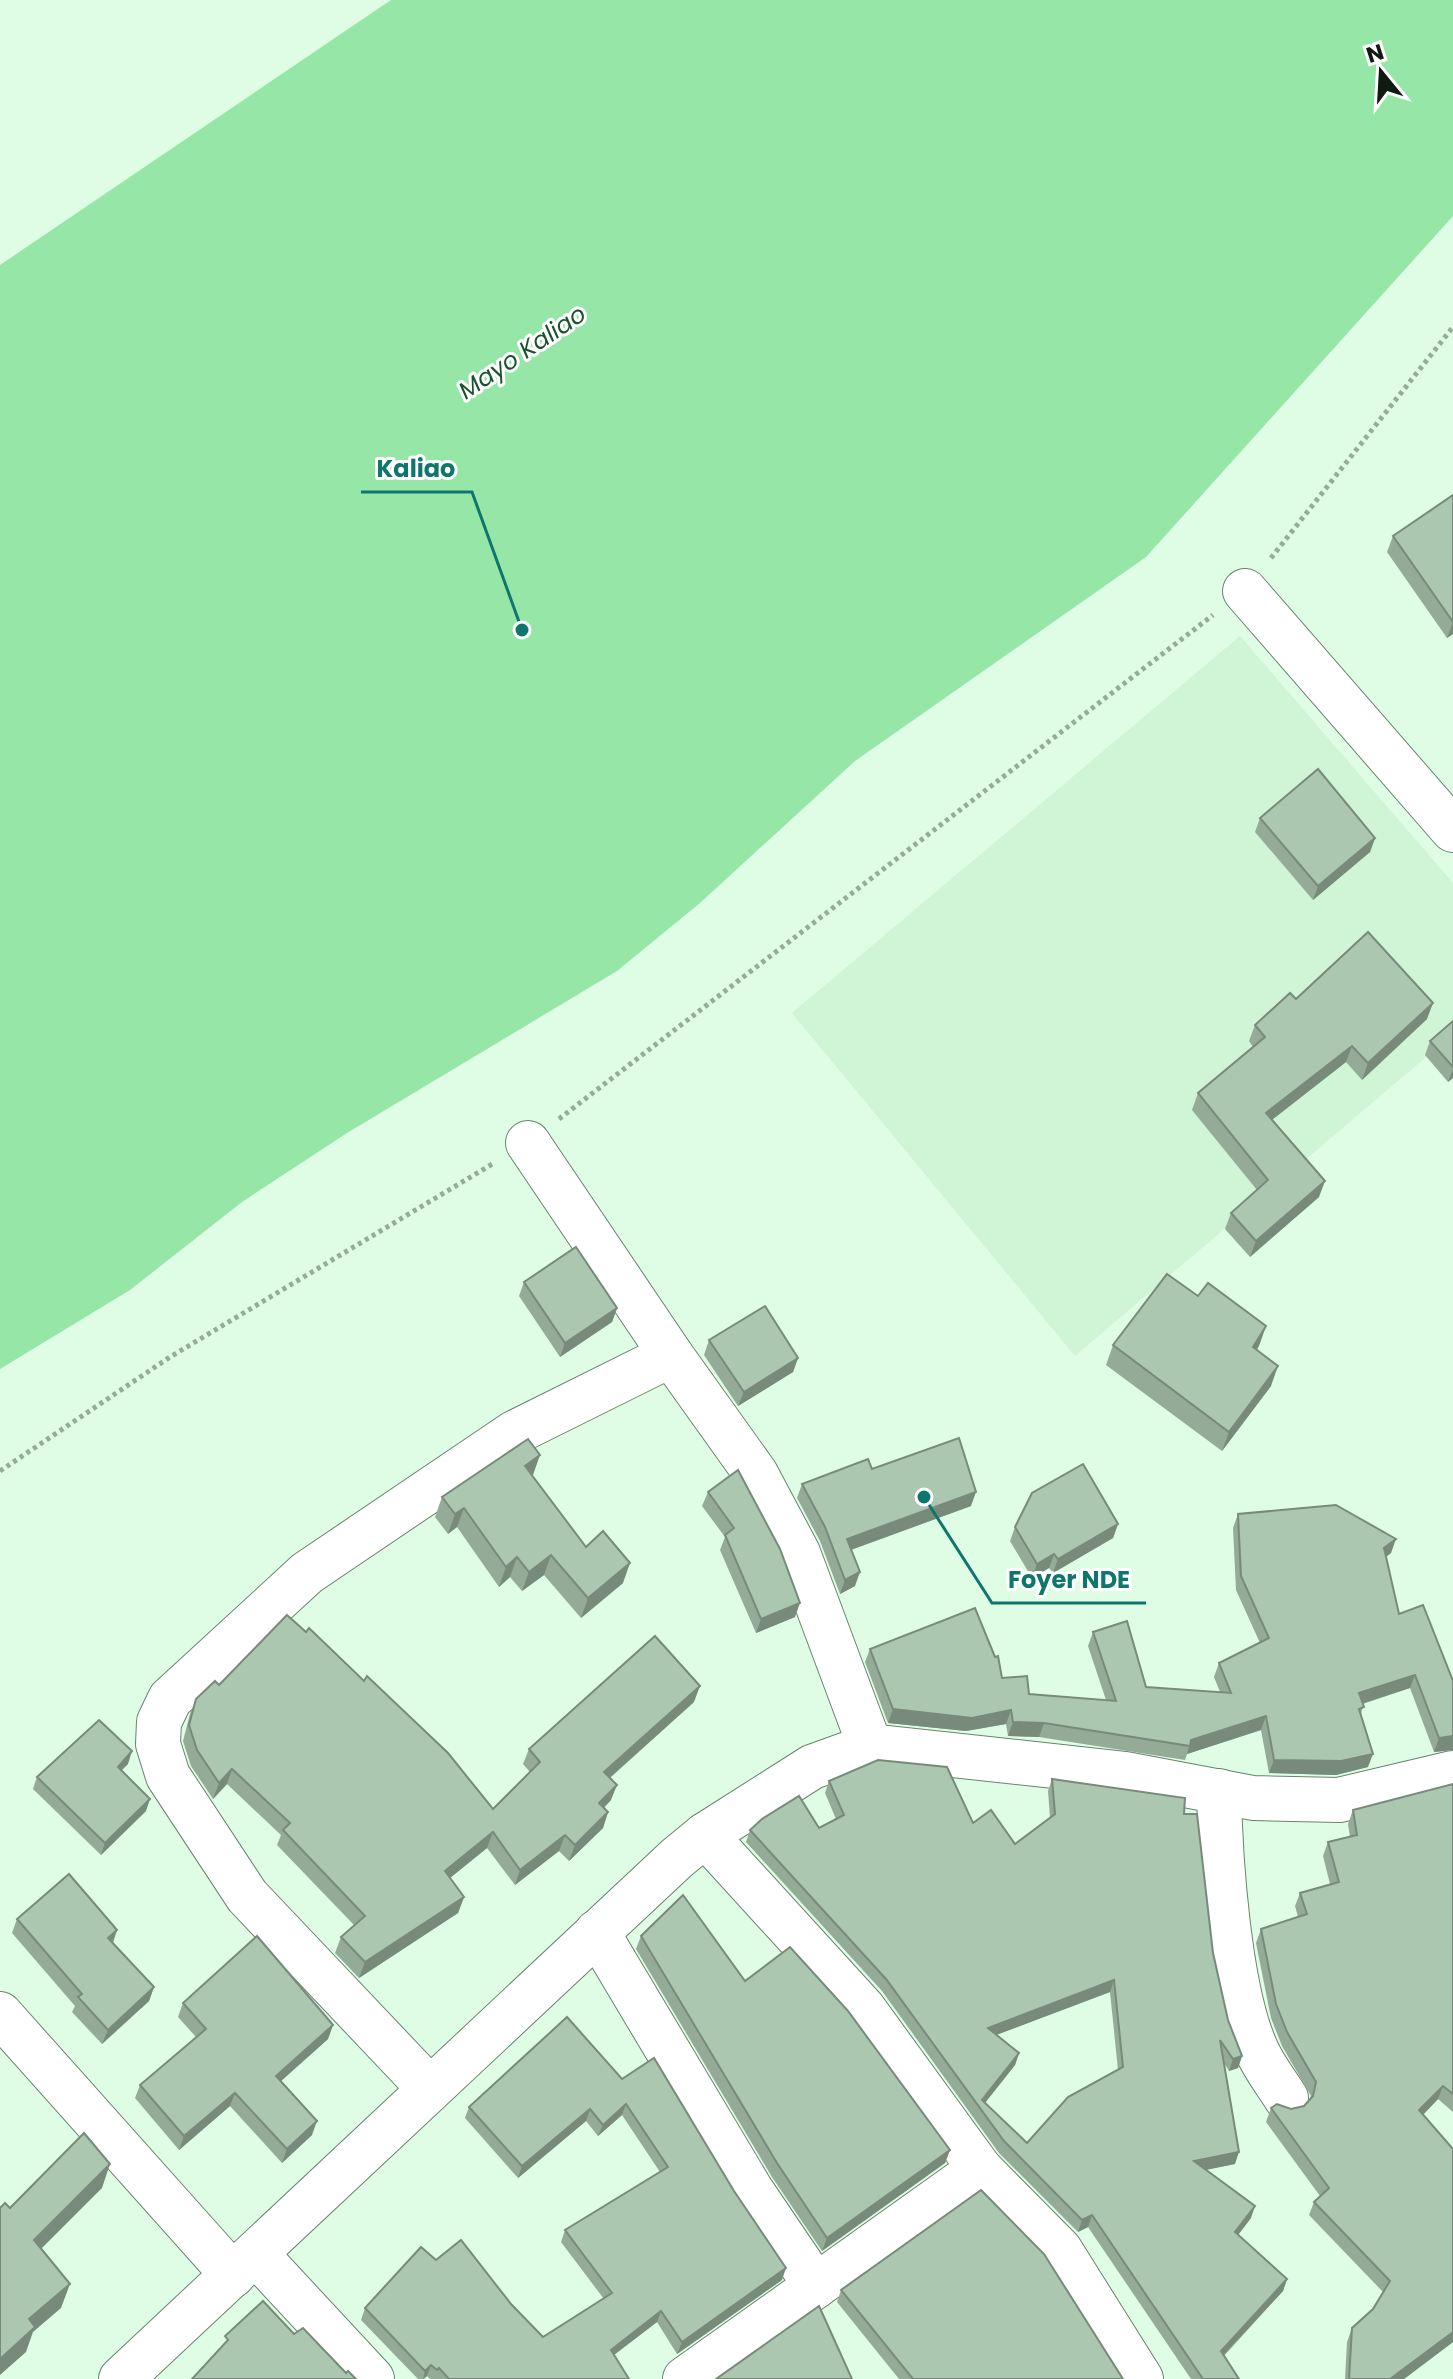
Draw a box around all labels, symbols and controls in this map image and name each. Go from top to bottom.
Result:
north arrow [1341,32,1421,112]
text: N [1362,36,1388,71]
water label: Mayo Kaliao [452,297,592,407]
callout: Kaliao [361,444,472,492]
text: Kaliao [377,452,455,485]
callout: Foyer NDE [992,1555,1146,1603]
text: Foyer NDE [1008,1563,1130,1596]

